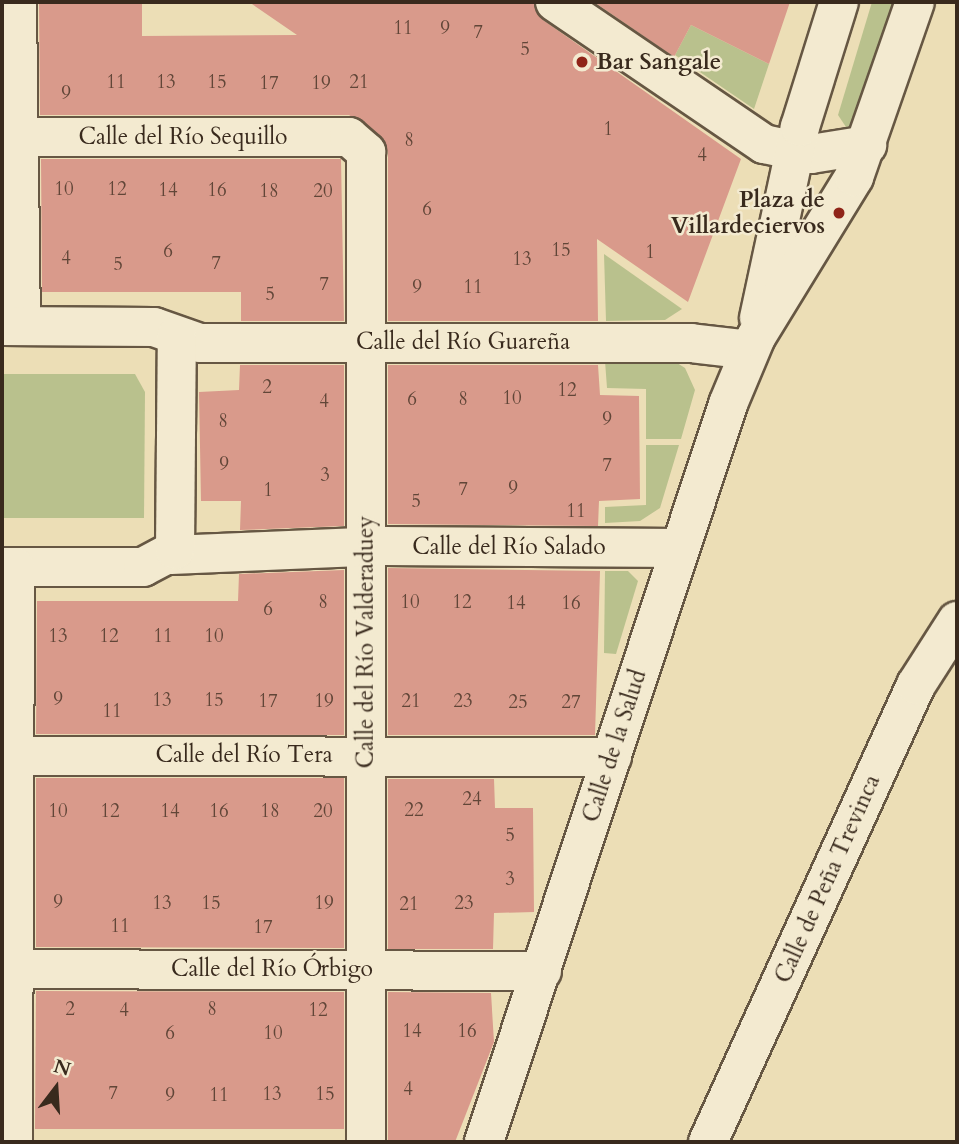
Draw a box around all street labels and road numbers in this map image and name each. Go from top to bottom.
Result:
street label: Calle del Río Sequillo [78,123,288,151]
street label: Calle del Río Guareña [356,328,570,356]
street label: Calle del Río Valderaduey [352,516,380,768]
street label: Calle del Río Salado [412,533,606,561]
street label: Calle de la Salud [577,666,653,826]
street label: Calle del Río Tera [155,741,333,769]
street label: Calle de Peña Trevinca [770,770,886,988]
street label: Calle del Río Órbigo [171,955,373,983]

